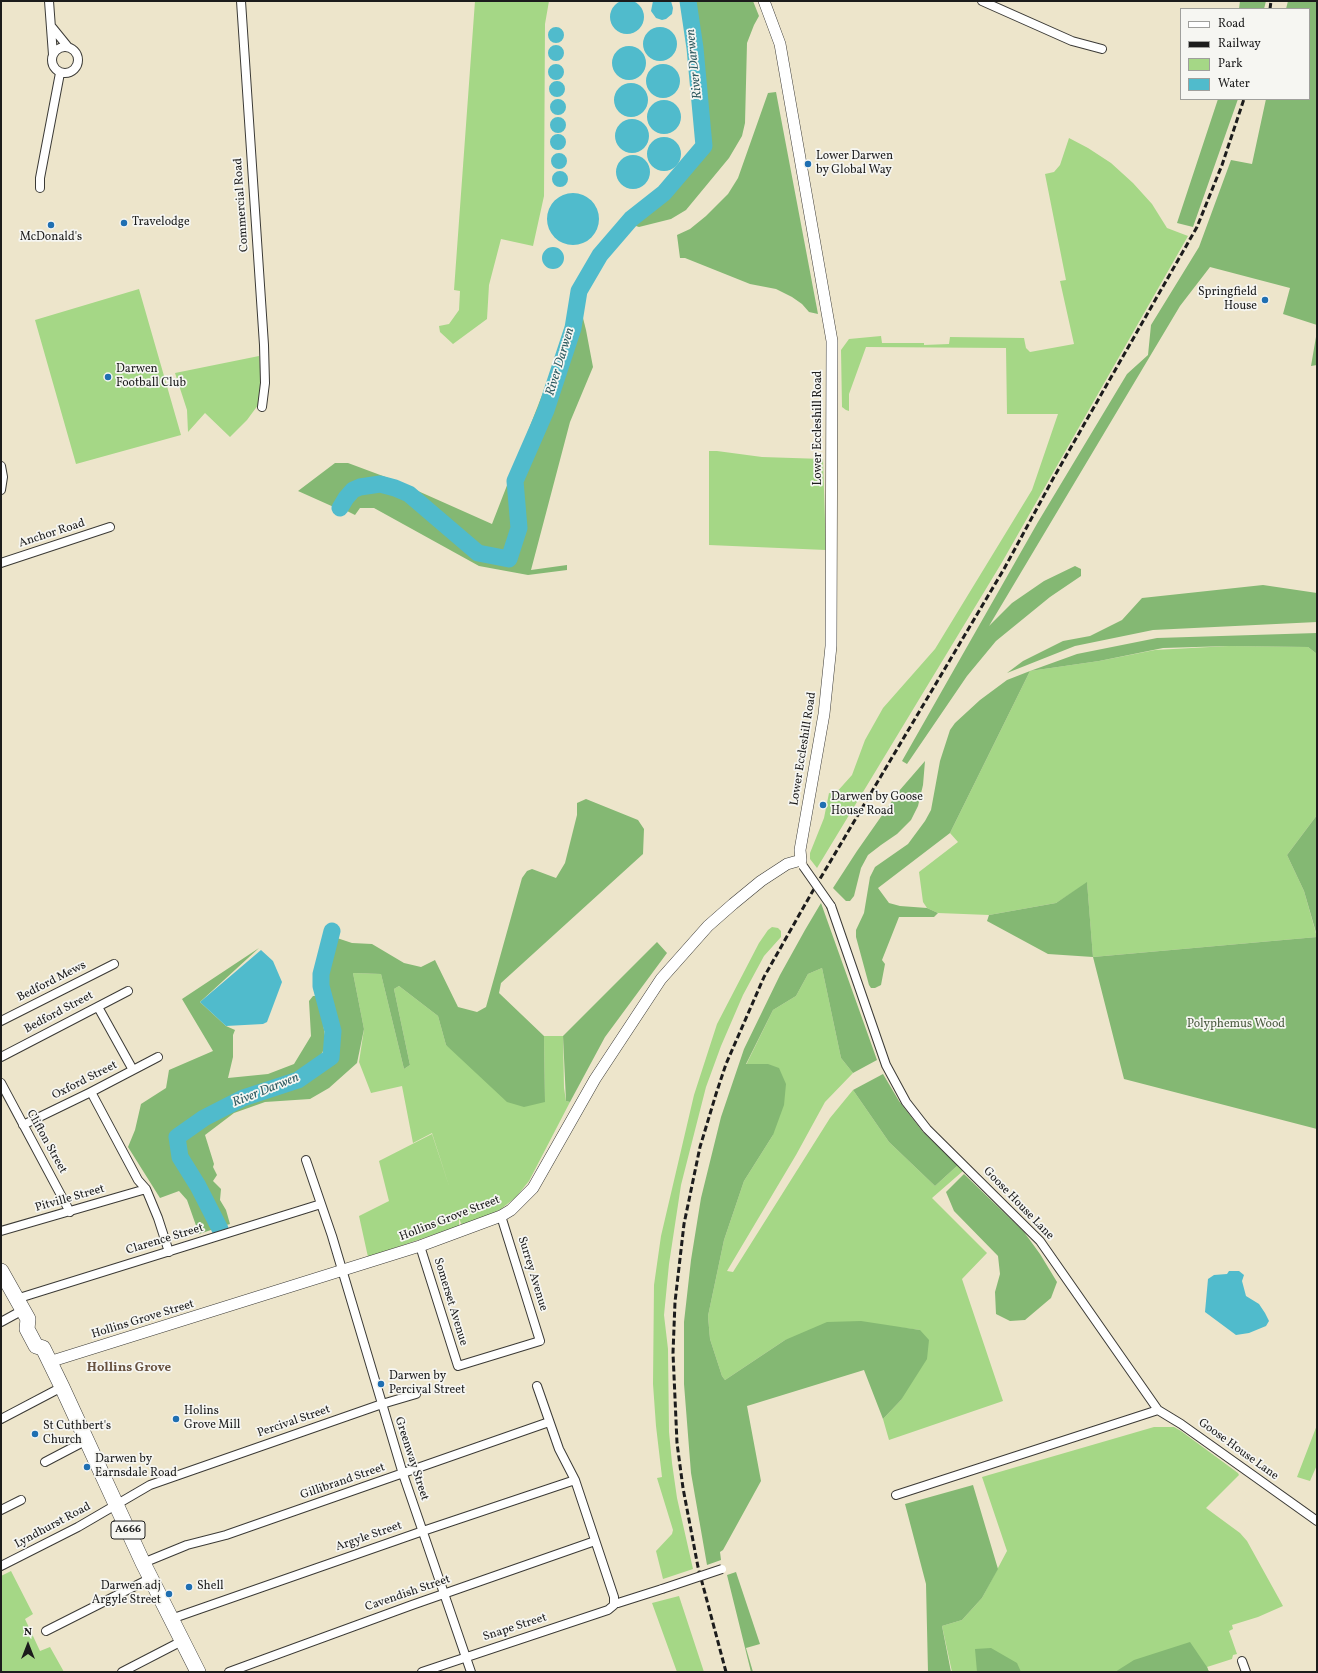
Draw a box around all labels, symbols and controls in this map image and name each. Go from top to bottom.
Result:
legend [1180,8,1310,100]
text: Road [1218,16,1245,32]
water label: River Darwen [684,28,706,100]
text: Railway [1218,36,1261,52]
text: Park [1218,56,1243,72]
text: Water [1218,76,1250,92]
place label: Lower Darwen by Global Way [816,150,893,178]
street label: Commercial Road [232,158,252,252]
marker: Lower Darwen by Global Way [803,159,813,169]
place label: Travelodge [132,216,190,230]
marker: Travelodge [119,218,129,228]
marker: McDonald's [46,220,56,230]
place label: McDonald's [20,231,82,245]
place label: Springfield House [1198,286,1257,314]
marker: Springfield House [1260,295,1270,305]
water label: River Darwen [543,326,579,398]
place label: Darwen Football Club [116,363,186,391]
street label: Lower Eccleshill Road [812,371,826,485]
marker: Darwen Football Club [103,372,113,382]
street label: Anchor Road [17,517,87,551]
street label: Lower Eccleshill Road [788,691,820,807]
place label: Darwen by Goose House Road [831,791,923,819]
marker: Darwen by Goose House Road [818,800,828,810]
street label: Bedford Mews [15,958,89,1006]
street label: Bedford Street [22,989,96,1037]
park label: Polyphemus Wood [1187,1018,1285,1032]
street label: Oxford Street [50,1058,120,1104]
water label: River Darwen [231,1071,301,1111]
street label: Clifton Street [23,1108,69,1176]
street label: Goose House Lane [980,1165,1056,1243]
street label: Pitville Street [34,1182,106,1216]
street label: Hollins Grove Street [398,1193,502,1245]
street label: Clarence Street [125,1221,205,1259]
street label: Surrey Avenue [514,1235,550,1313]
street label: Somerset Avenue [430,1256,470,1348]
street label: Hollins Grove Street [90,1298,196,1342]
district label: Hollins Grove [87,1361,171,1377]
place label: Darwen by Percival Street [389,1370,465,1398]
marker: Darwen by Percival Street [376,1379,386,1389]
street label: Percival Street [256,1403,332,1441]
place label: Holins Grove Mill [184,1405,240,1433]
marker: Holins Grove Mill [171,1414,181,1424]
street label: Greenway Street [391,1415,431,1503]
street label: Goose House Lane [1195,1416,1281,1484]
place label: St Cuthbert's Church [43,1420,111,1448]
marker: St Cuthbert's Church [30,1429,40,1439]
place label: Darwen by Earnsdale Road [95,1453,177,1481]
street label: Gillibrand Street [299,1461,387,1503]
marker: Darwen by Earnsdale Road [82,1462,92,1472]
street label: Lyndhurst Road [12,1500,94,1552]
street label: Argyle Street [334,1519,404,1555]
road number: A666 [111,1521,145,1539]
street label: Cavendish Street [364,1573,452,1615]
place label: Darwen adj Argyle Street [92,1580,161,1608]
place label: Shell [197,1580,224,1594]
marker: Shell [184,1582,194,1592]
marker: Darwen adj Argyle Street [164,1589,174,1599]
street label: Snape Street [481,1611,549,1645]
north arrow [8,1625,48,1665]
text: N [24,1625,32,1640]

